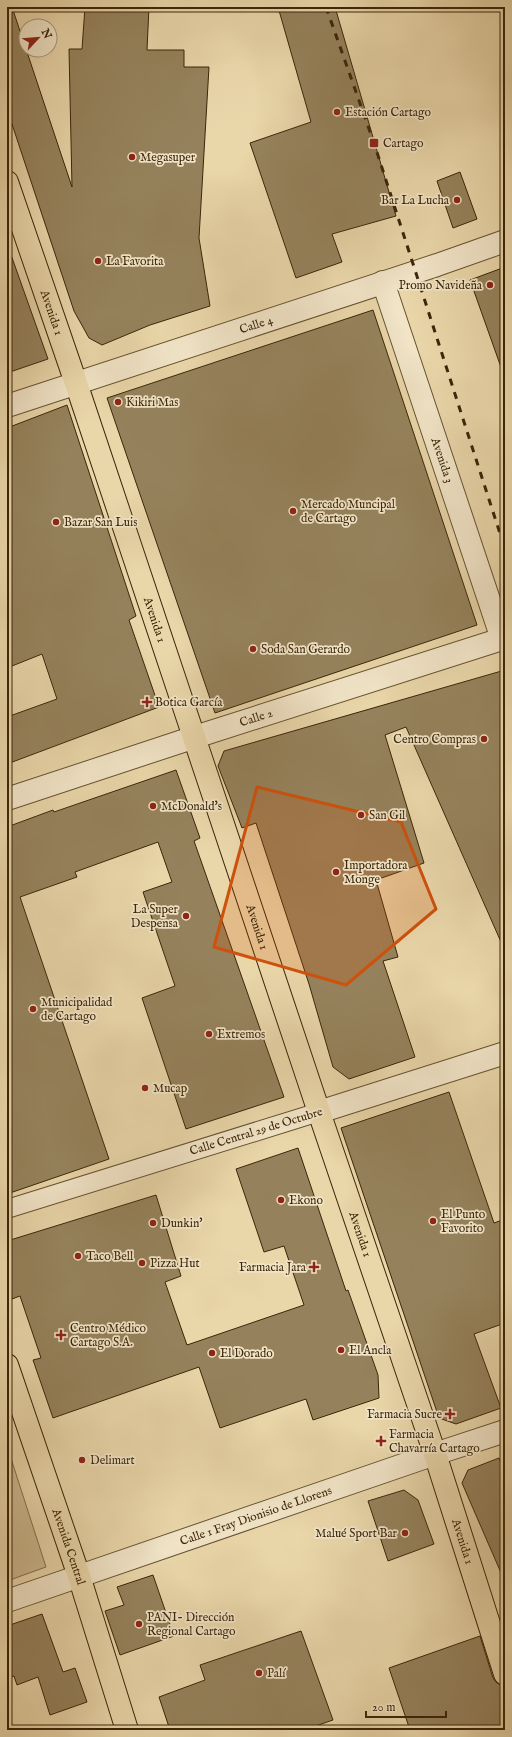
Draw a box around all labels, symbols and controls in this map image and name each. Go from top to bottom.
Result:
north arrow [18,18,58,58]
text: N [37,26,55,42]
place label: Estación Cartago [345,105,432,120]
marker: Estación Cartago [332,107,342,117]
place label: Cartago [383,136,424,151]
marker: Cartago [368,137,380,149]
place label: Megasuper [140,150,196,166]
marker: Megasuper [127,152,137,162]
place label: Bar La Lucha [381,193,450,208]
marker: Bar La Lucha [452,195,462,205]
place label: La Favorita [106,254,164,269]
marker: La Favorita [93,256,103,266]
place label: Promo Navideña [399,278,483,293]
marker: Promo Navideña [485,280,495,290]
street label: Avenida 1 [36,287,66,337]
street label: Calle 4 [237,312,275,337]
place label: Kikiri Mas [126,395,178,410]
marker: Kikiri Mas [113,397,123,407]
street label: Avenida 3 [427,435,457,485]
place label: Mercado Muncipal de Cartago [301,497,396,526]
marker: Mercado Muncipal de Cartago [288,506,298,516]
place label: Bazar San Luis [64,515,137,530]
marker: Bazar San Luis [51,517,61,527]
street label: Avenida 1 [140,594,169,644]
place label: Soda San Gerardo [261,642,351,657]
marker: Soda San Gerardo [248,644,258,654]
place label: Botica García [155,695,223,710]
marker: Botica García [142,697,152,707]
street label: Calle 2 [238,706,275,730]
place label: Centro Compras [393,732,476,748]
marker: Centro Compras [479,734,489,744]
place label: McDonald's [161,799,222,814]
marker: McDonald's [148,801,158,811]
place label: San Gil [369,808,406,823]
marker: San Gil [356,810,366,820]
place label: Importadora Monge [344,858,408,887]
marker: Importadora Monge [331,867,341,877]
place label: La Super Despensa [131,902,179,932]
street label: Avenida 1 [242,902,271,952]
marker: La Super Despensa [181,911,191,921]
place label: Municipalidad de Cartago [41,995,113,1024]
marker: Municipalidad de Cartago [28,1004,38,1014]
place label: Extremos [217,1027,265,1042]
marker: Extremos [204,1029,214,1039]
place label: Mucap [153,1081,188,1097]
marker: Mucap [140,1083,150,1093]
street label: Calle Central 29 de Octubre [188,1104,325,1159]
place label: Ekono [289,1193,323,1208]
marker: Ekono [276,1195,286,1205]
place label: El Punto Favorito [441,1207,486,1236]
street label: Avenida 1 [345,1209,375,1259]
place label: Dunkin' [161,1216,203,1231]
marker: El Punto Favorito [428,1216,438,1226]
marker: Dunkin' [148,1218,158,1228]
place label: Taco Bell [86,1249,134,1264]
marker: Taco Bell [73,1251,83,1261]
place label: Pizza Hut [150,1256,200,1271]
marker: Pizza Hut [137,1258,147,1268]
place label: Farmacia Jara [239,1260,307,1276]
marker: Farmacia Jara [309,1262,319,1272]
place label: Centro Médico Cartago S.A. [70,1321,146,1350]
marker: Centro Médico Cartago S.A. [55,1329,67,1341]
place label: El Ancla [349,1343,392,1358]
marker: El Ancla [336,1345,346,1355]
place label: El Dorado [220,1346,273,1361]
marker: El Dorado [207,1348,217,1358]
place label: Farmacia Sucre [367,1407,442,1422]
marker: Farmacia Sucre [445,1409,455,1419]
place label: Farmacia Chavarría Cartago [389,1427,480,1456]
marker: Farmacia Chavarría Cartago [376,1436,386,1446]
place label: Delimart [90,1453,135,1468]
marker: Delimart [77,1455,87,1465]
street label: Calle 1 Fray Dionisio de Llorens [178,1483,334,1549]
street label: Avenida Central [48,1506,89,1588]
street label: Avenida 1 [448,1516,477,1566]
place label: Malué Sport Bar [315,1526,398,1542]
marker: Malué Sport Bar [400,1528,410,1538]
place label: PANI- Dirección Regional Cartago [147,1610,236,1639]
marker: PANI- Dirección Regional Cartago [134,1619,144,1629]
place label: Palí [267,1666,286,1681]
marker: Palí [254,1668,264,1678]
scale bar [366,1693,446,1719]
text: 20 m [372,1700,395,1715]

